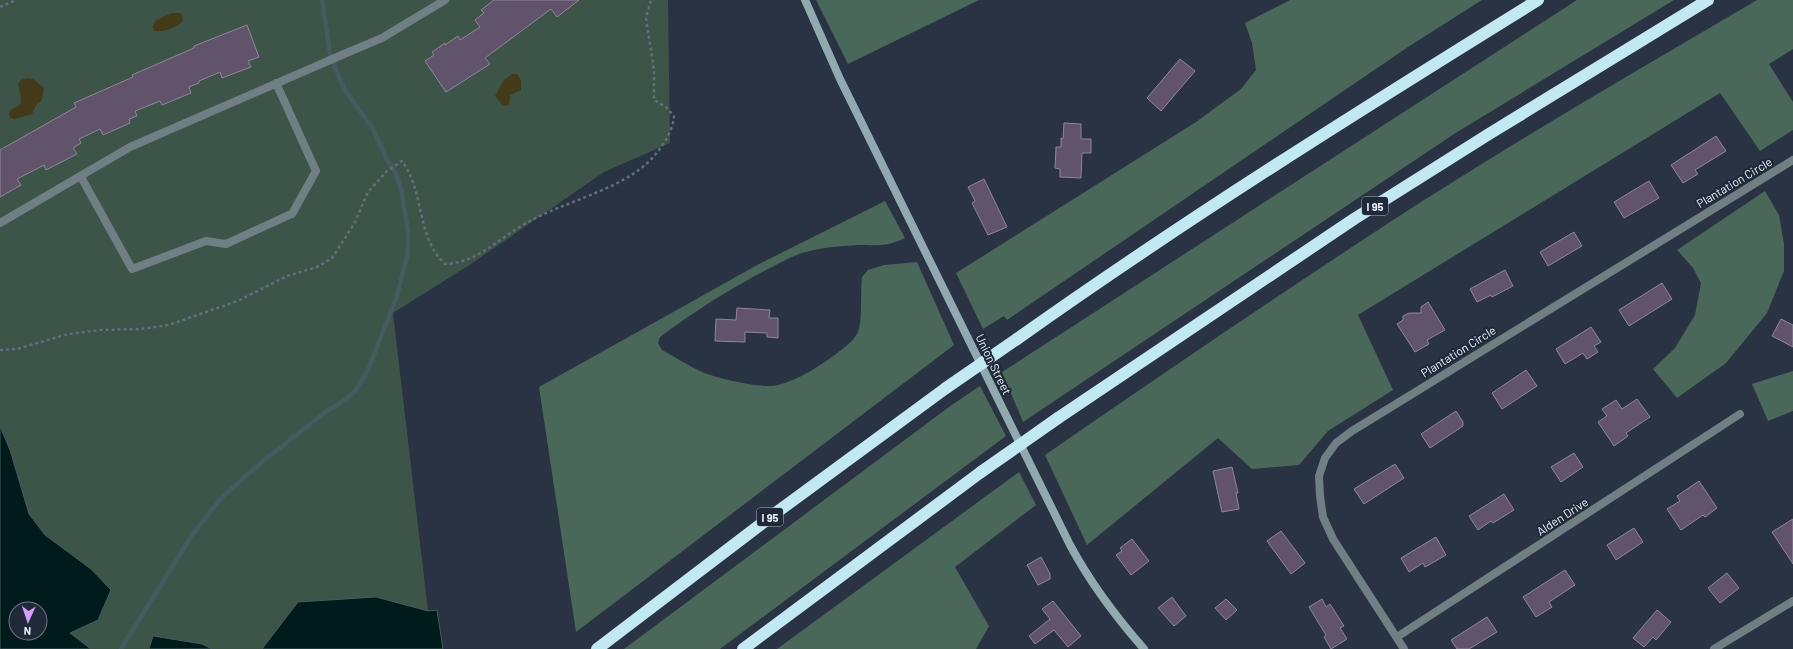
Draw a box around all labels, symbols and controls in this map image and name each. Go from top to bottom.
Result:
street label: Plantation Circle [1694,154,1774,210]
road number: I 95 [1362,197,1388,215]
street label: Plantation Circle [1418,322,1498,380]
street label: Union Street [973,332,1015,396]
street label: Alden Drive [1534,494,1590,538]
road number: I 95 [757,508,783,526]
north arrow [8,601,48,641]
text: N [23,625,31,638]

